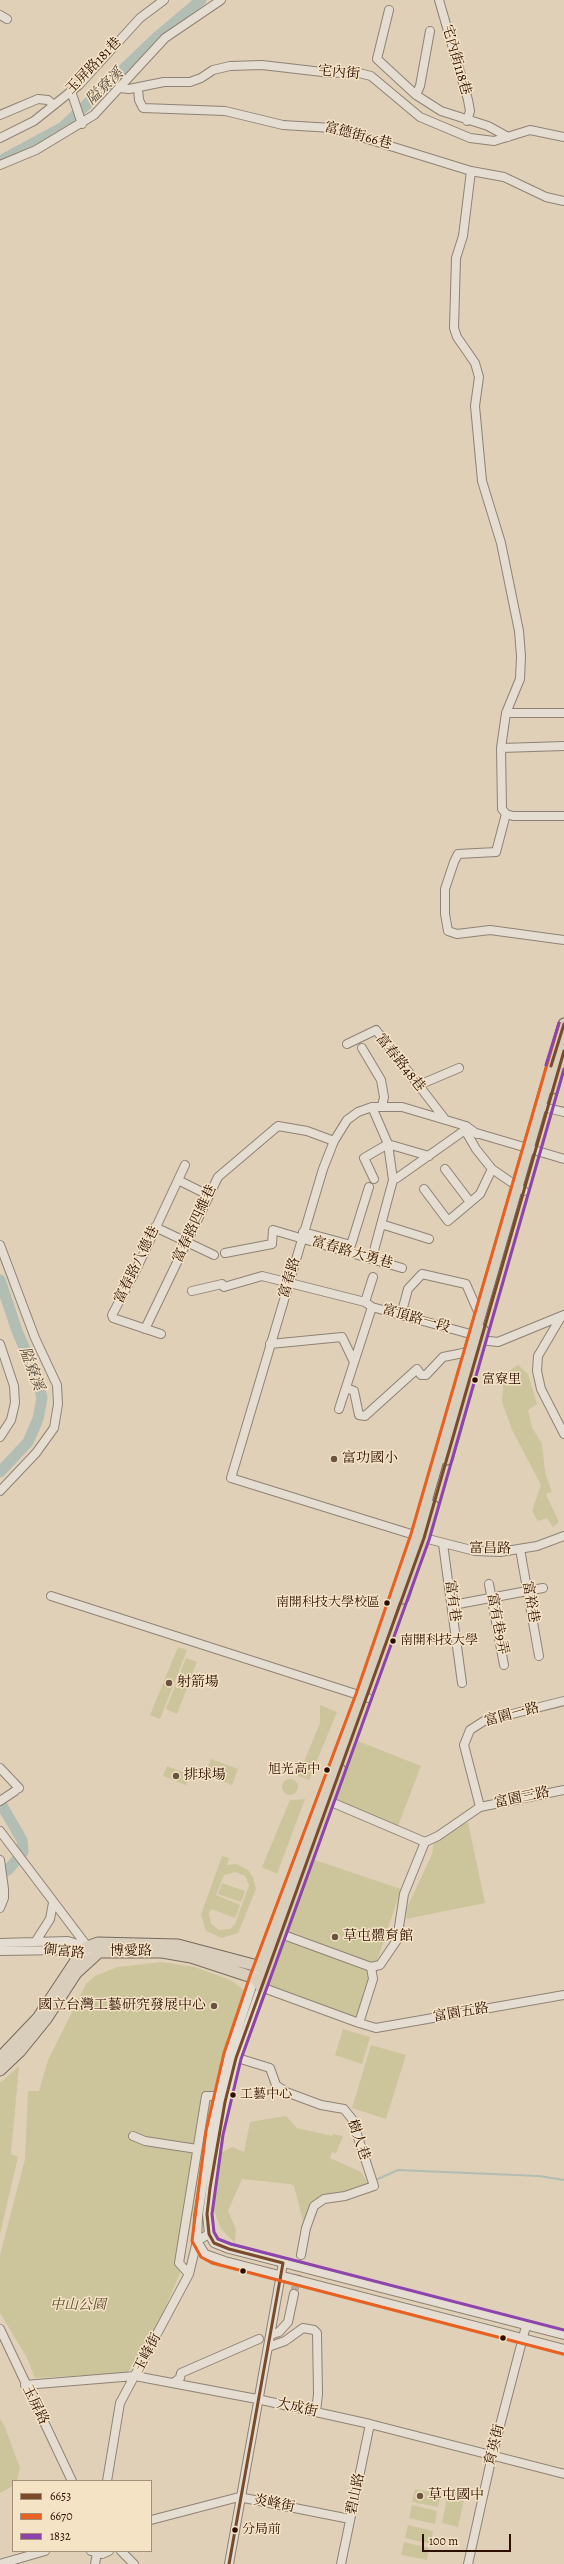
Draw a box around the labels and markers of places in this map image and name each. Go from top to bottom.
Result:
place label: 富寮里 [482,1372,521,1388]
marker: 富寮里 [470,1375,480,1385]
place label: 富功國小 [342,1451,398,1467]
marker: 富功國小 [329,1454,339,1464]
place label: 南開科技大學校區 [276,1595,380,1611]
marker: 南開科技大學校區 [382,1598,392,1608]
place label: 南開科技大學 [400,1633,478,1649]
marker: 南開科技大學 [388,1636,398,1646]
place label: 射箭場 [177,1675,219,1691]
marker: 射箭場 [164,1678,174,1688]
place label: 旭光高中 [268,1762,320,1778]
marker: 旭光高中 [322,1765,332,1775]
place label: 排球場 [184,1768,226,1784]
marker: 排球場 [171,1771,181,1781]
place label: 草屯體育館 [343,1929,413,1945]
marker: 草屯體育館 [330,1932,340,1942]
place label: 國立台灣工藝研究發展中心 [38,1998,206,2014]
marker: 國立台灣工藝研究發展中心 [209,2001,219,2011]
place label: 工藝中心 [240,2087,292,2103]
marker: 工藝中心 [228,2090,238,2100]
unlabelled marker [238,2266,248,2276]
unlabelled marker [498,2333,508,2343]
place label: 草屯國中 [428,2488,484,2504]
marker: 草屯國中 [415,2491,425,2501]
place label: 分局前 [242,2522,281,2538]
marker: 分局前 [230,2525,240,2535]

